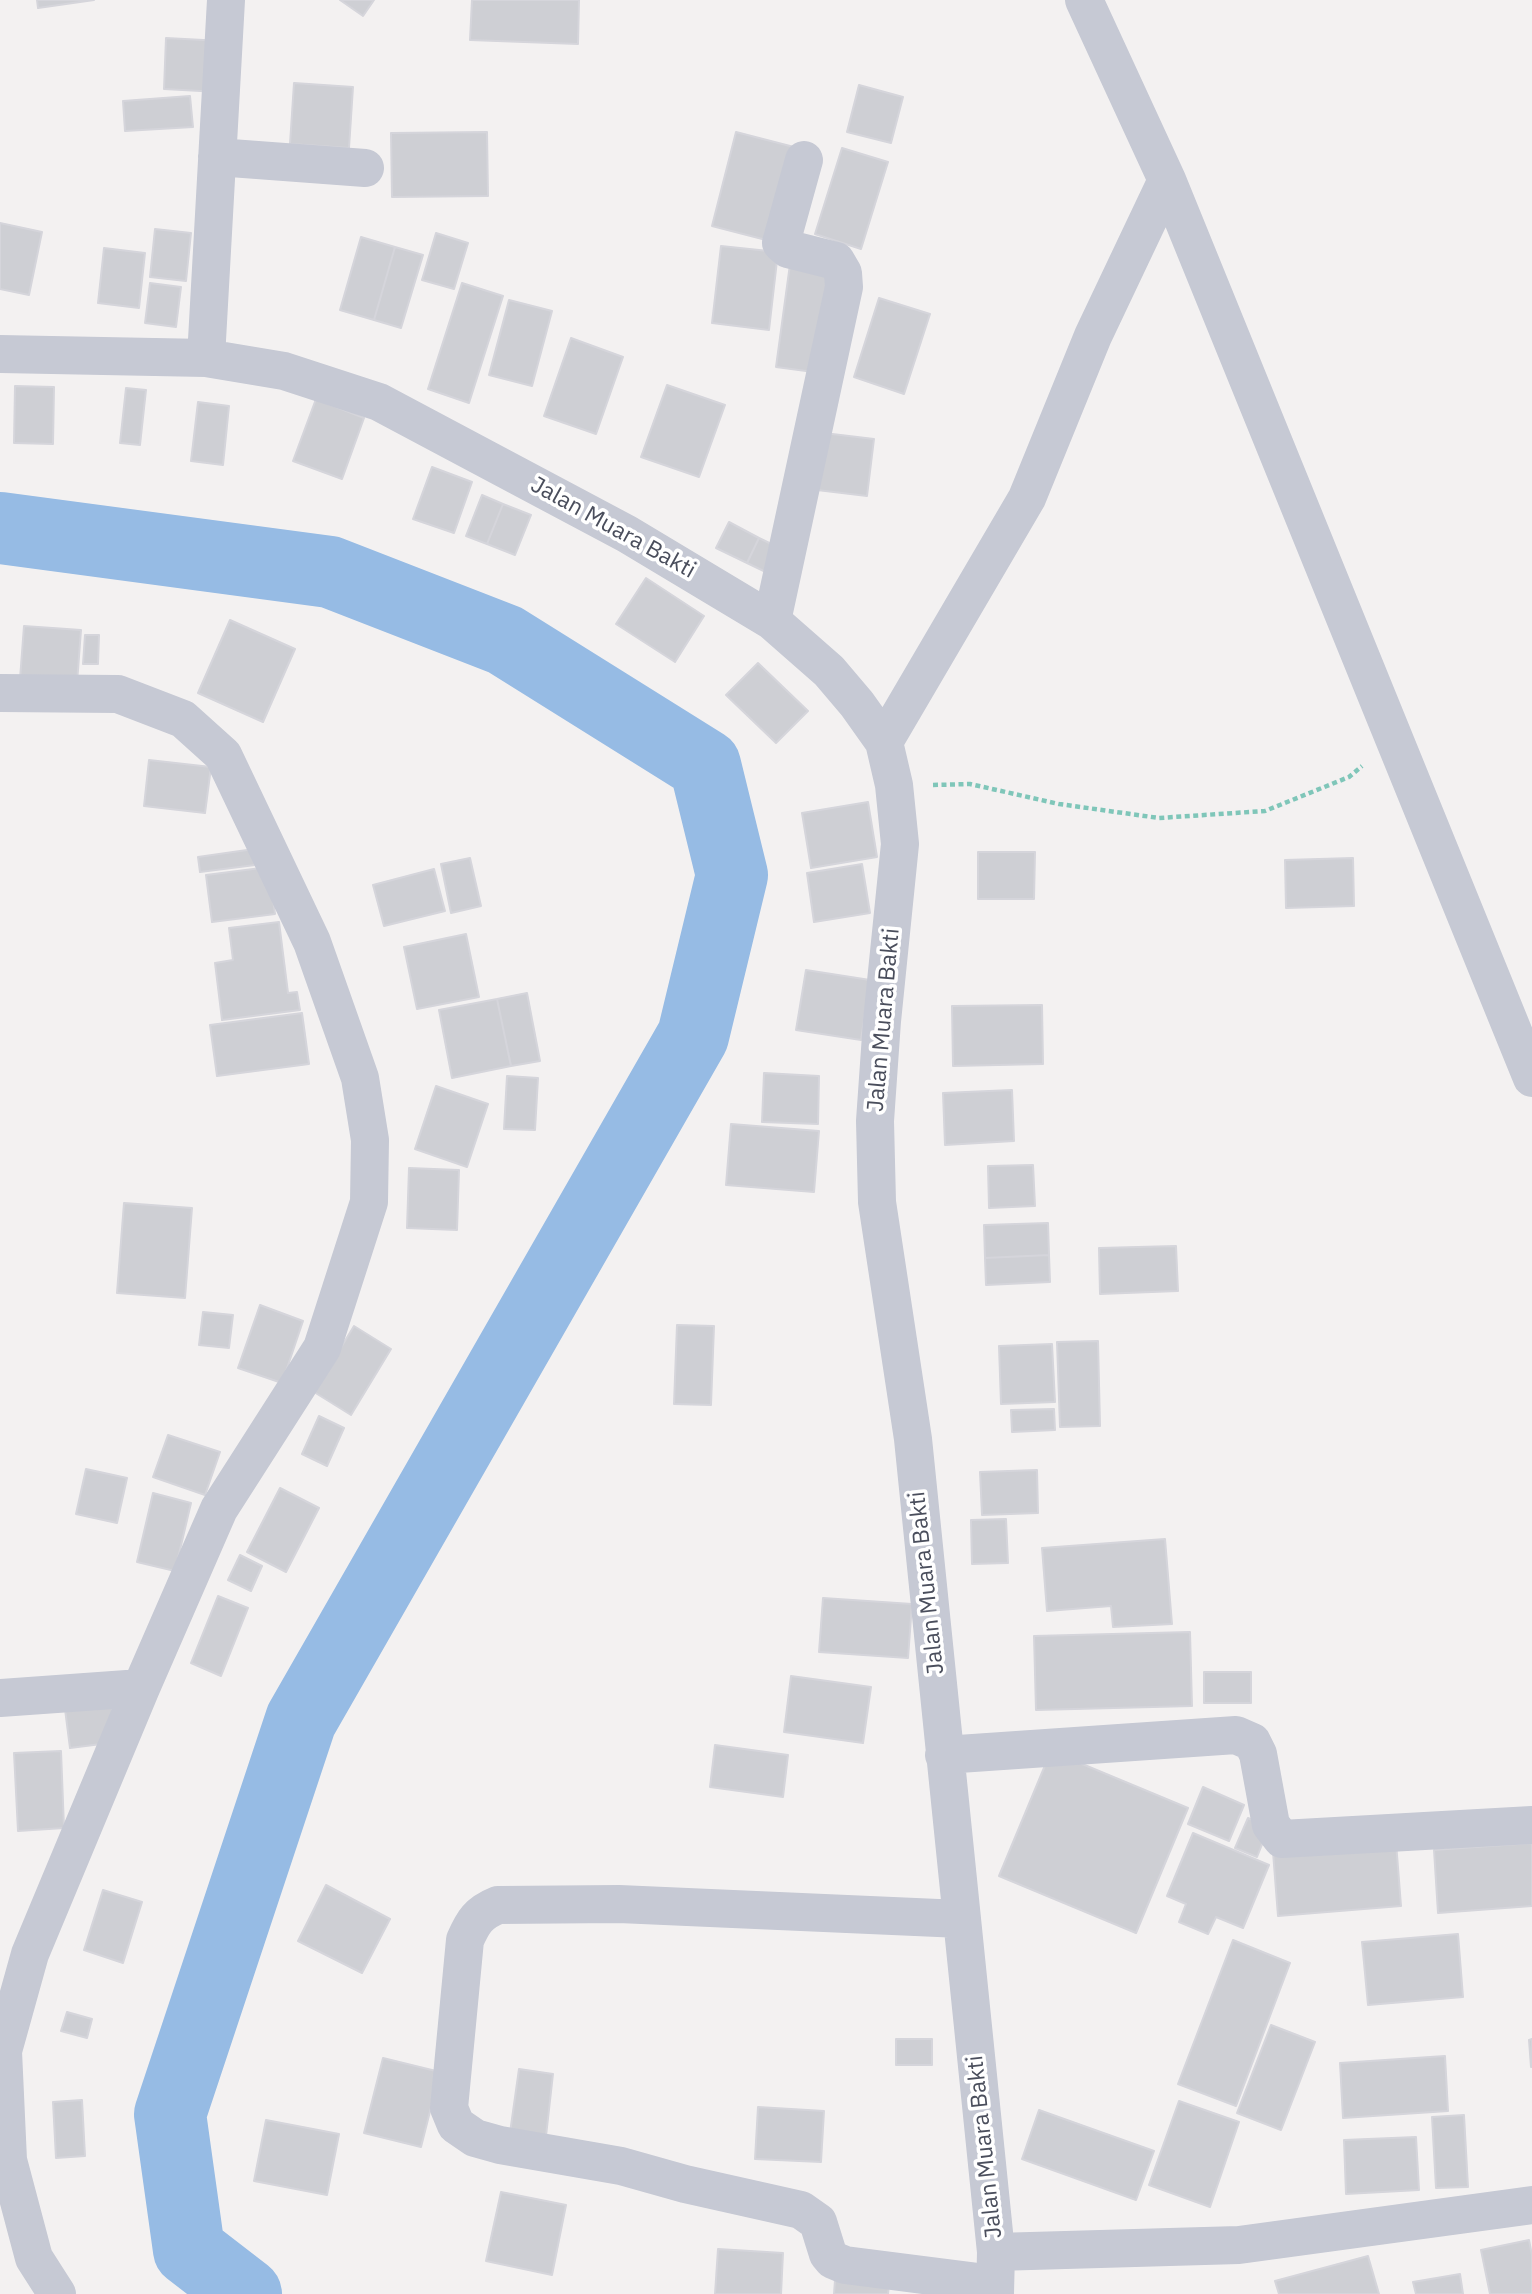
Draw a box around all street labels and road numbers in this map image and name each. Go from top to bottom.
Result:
street label: Jalan Muara Bakti [526,471,700,585]
street label: Jalan Muara Bakti [862,927,906,1113]
street label: Jalan Muara Bakti [904,1490,950,1676]
street label: Jalan Muara Bakti [962,2054,1008,2240]

